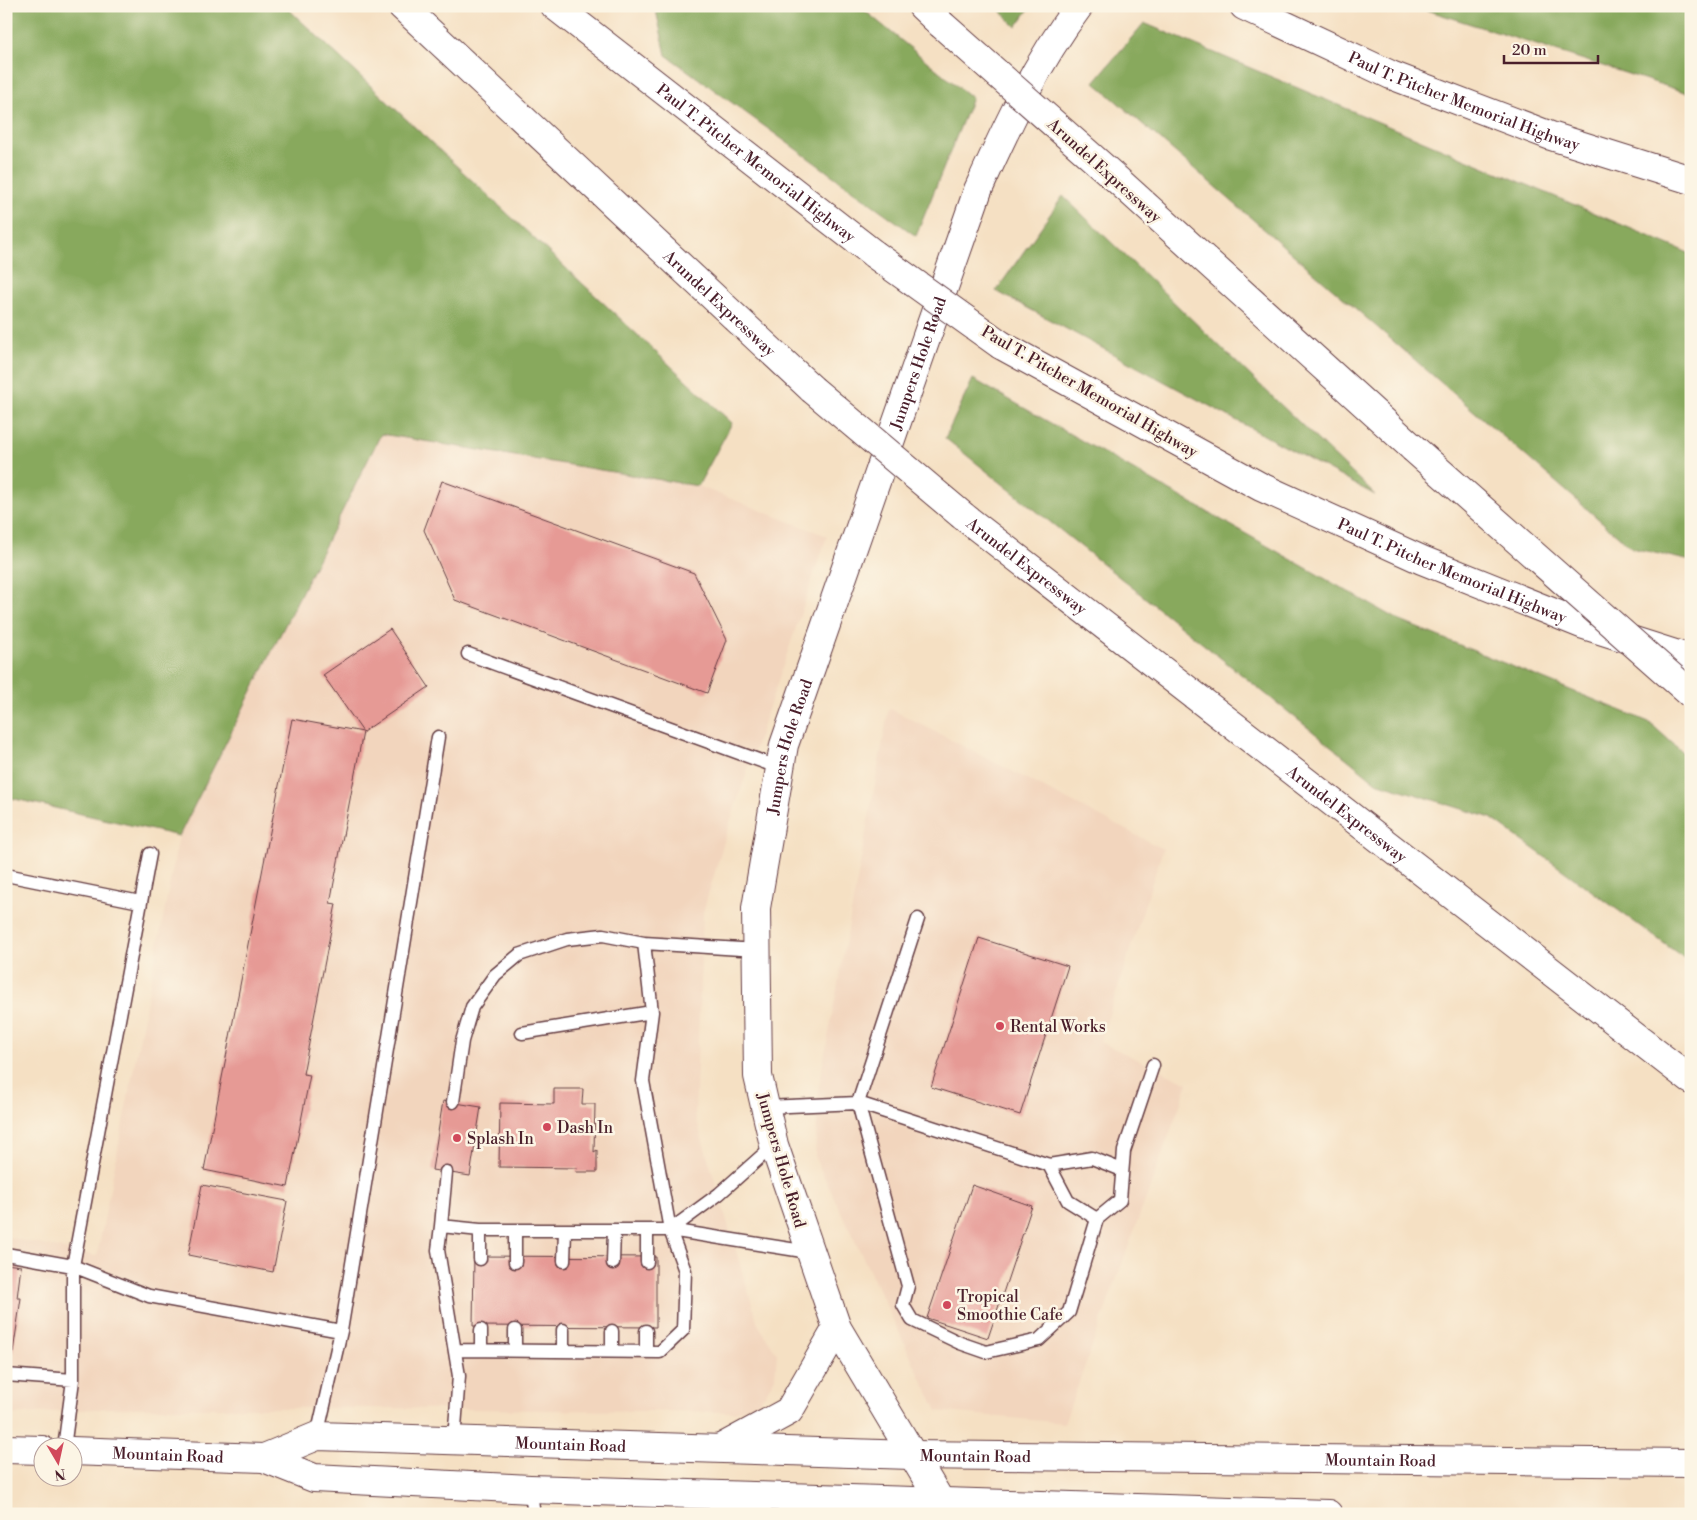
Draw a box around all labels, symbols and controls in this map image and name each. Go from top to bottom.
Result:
scale bar [1504,32,1598,64]
text: 20 m [1512,41,1547,60]
street label: Paul T. Pitcher Memorial Highway [1345,47,1582,155]
street label: Paul T. Pitcher Memorial Highway [652,80,859,247]
street label: Arundel Expressway [1042,114,1166,227]
street label: Arundel Expressway [658,246,780,361]
street label: Jumpers Hole Road [886,294,951,434]
street label: Paul T. Pitcher Memorial Highway [978,322,1201,462]
street label: Arundel Expressway [961,513,1091,619]
street label: Paul T. Pitcher Memorial Highway [1334,514,1570,628]
street label: Jumpers Hole Road [763,676,817,817]
street label: Arundel Expressway [1282,761,1411,867]
place label: Rental Works [1010,1017,1106,1037]
marker: Rental Works [994,1020,1006,1032]
street label: Jumpers Hole Road [752,1090,810,1230]
place label: Dash In [557,1118,613,1138]
marker: Dash In [541,1121,553,1133]
place label: Splash In [467,1129,534,1149]
marker: Splash In [451,1132,463,1144]
place label: Tropical Smoothie Cafe [957,1287,1063,1325]
marker: Tropical Smoothie Cafe [941,1299,953,1311]
street label: Mountain Road [515,1433,626,1457]
north arrow [32,1438,82,1488]
street label: Mountain Road [112,1443,224,1468]
street label: Mountain Road [920,1446,1031,1467]
street label: Mountain Road [1325,1450,1436,1471]
text: N [53,1464,67,1484]

